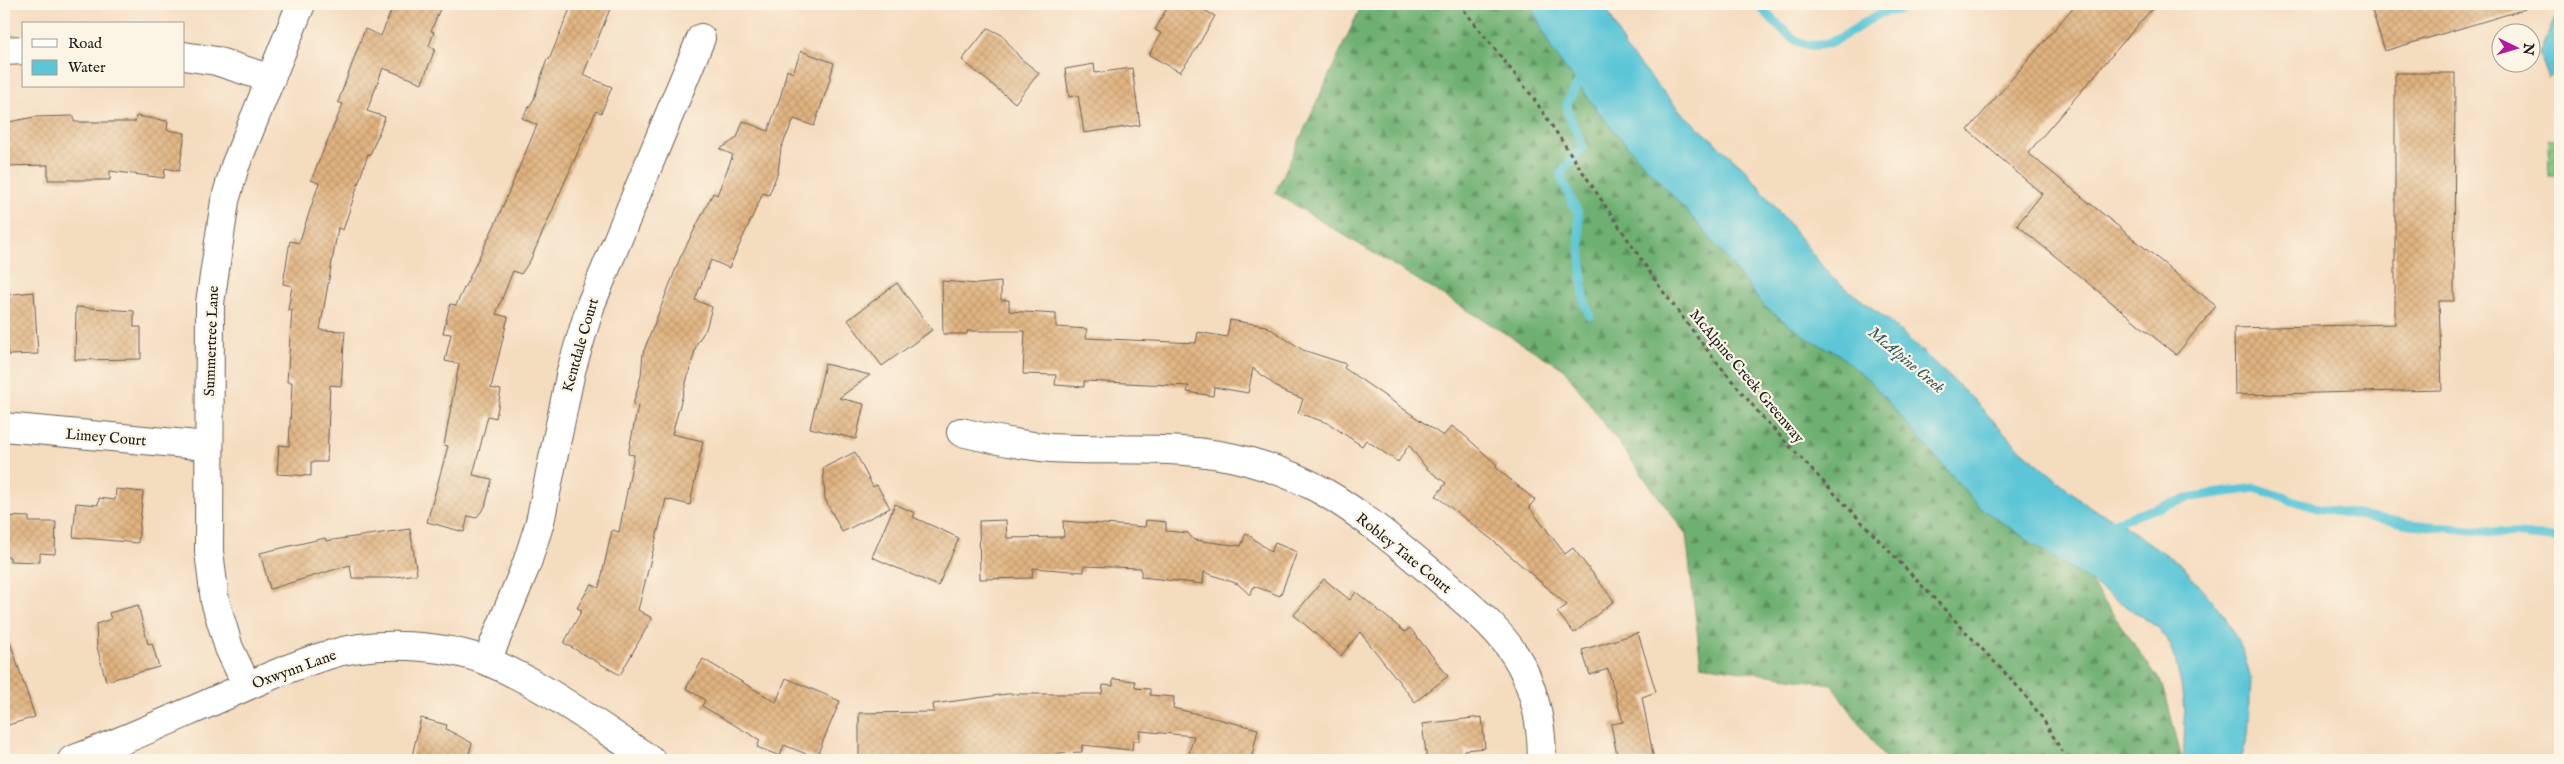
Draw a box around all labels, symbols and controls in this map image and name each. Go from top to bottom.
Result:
legend [22,22,185,88]
north arrow [2492,22,2542,72]
text: Road [68,34,103,53]
text: N [2518,41,2538,56]
text: Water [68,58,106,77]
street label: Summertree Lane [200,285,223,397]
street label: Kentdale Court [558,296,603,394]
street label: McAlpine Creek Greenway [1685,306,1809,448]
water label: McAlpine Creek [1864,323,1948,398]
street label: Limey Court [65,425,147,450]
street label: Robley Tate Court [1352,509,1455,598]
street label: Oxwynn Lane [249,645,339,693]

